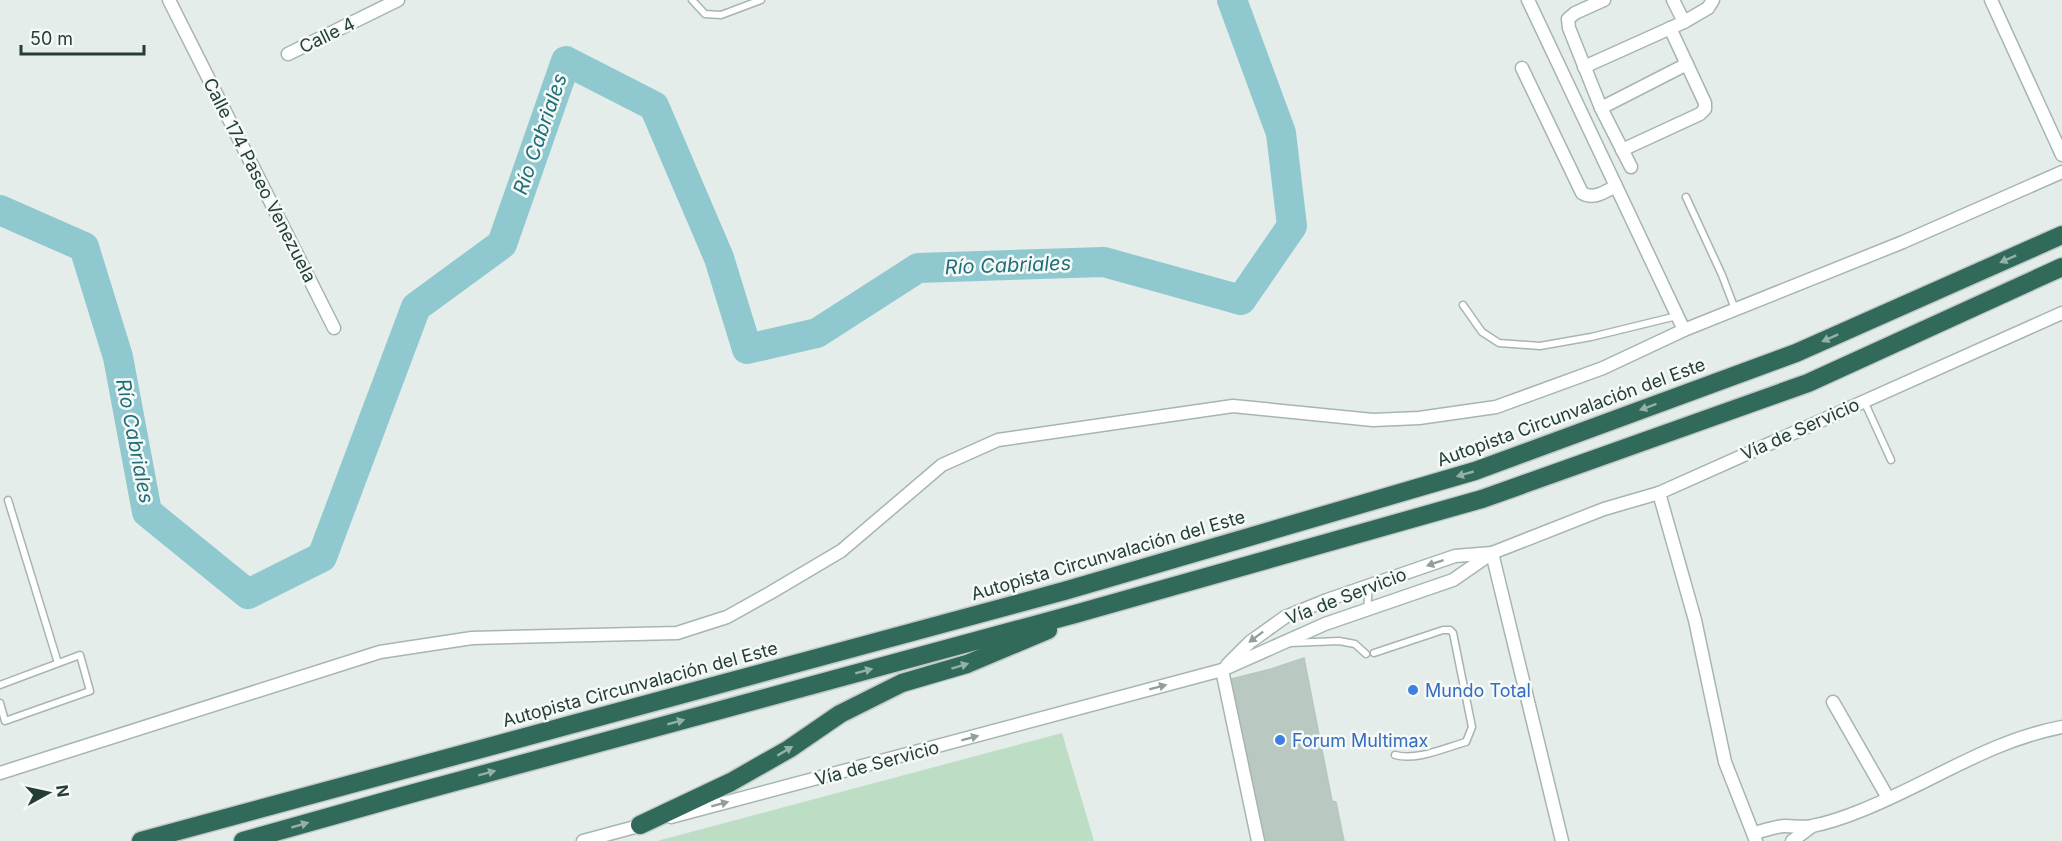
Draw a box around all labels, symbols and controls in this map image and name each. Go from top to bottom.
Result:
street label: Calle 4 [296,13,358,57]
scale bar [21,18,144,56]
text: 50 m [30,28,73,49]
water label: Río Cabriales [508,70,572,198]
street label: Calle 174 Paseo Venezuela [199,74,321,286]
water label: Río Cabriales [944,251,1072,279]
one-way arrow [1999,254,2017,264]
one-way arrow [1821,333,1839,343]
street label: Autopista Circunvalación del Este [1434,354,1708,470]
water label: Río Cabriales [111,377,159,505]
street label: Vía de Servicio [1737,393,1863,465]
one-way arrow [1639,403,1657,413]
one-way arrow [1456,470,1474,479]
street label: Autopista Circunvalación del Este [969,506,1247,604]
one-way arrow [1426,559,1444,569]
street label: Vía de Servicio [1283,563,1409,629]
one-way arrow [1249,631,1264,643]
street label: Autopista Circunvalación del Este [500,637,780,731]
one-way arrow [951,661,969,670]
one-way arrow [855,666,873,675]
place label: Mundo Total [1425,680,1531,701]
one-way arrow [1149,682,1167,692]
marker: Mundo Total [1406,683,1420,697]
one-way arrow [667,717,685,726]
place label: Forum Multimax [1292,730,1429,751]
one-way arrow [961,733,979,743]
marker: Forum Multimax [1273,733,1287,747]
street label: Vía de Servicio [813,736,941,790]
one-way arrow [777,745,793,756]
north arrow [18,763,78,823]
one-way arrow [479,768,497,777]
text: N [52,783,74,798]
one-way arrow [711,799,729,808]
one-way arrow [291,820,309,829]

